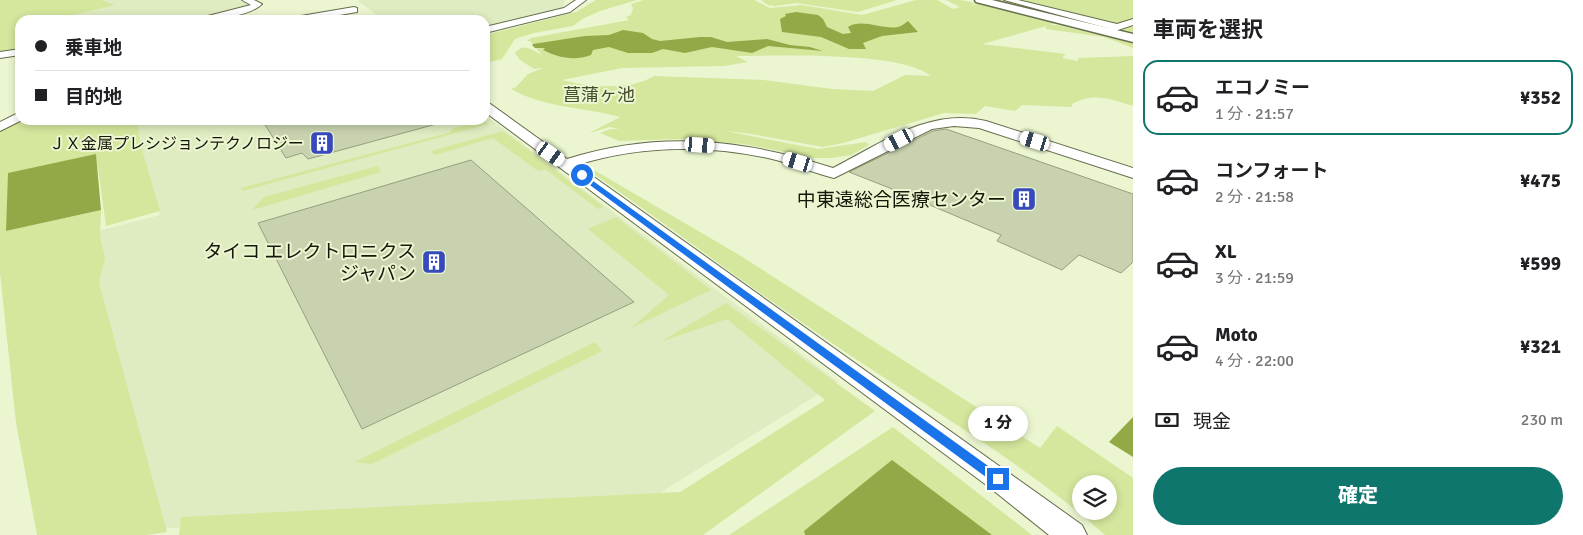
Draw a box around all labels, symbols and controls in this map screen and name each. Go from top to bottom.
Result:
text: 車両を選択 [1153,16,1263,43]
text: 乗車地 [65,36,122,60]
icon: car [1155,75,1200,120]
text: エコノミー [1215,76,1310,100]
district label: 菖蒲ヶ池 [563,84,635,106]
text: 目的地 [65,85,122,109]
text: ¥352 [1520,86,1561,110]
text: 1 分 · 21:57 [1215,104,1294,124]
car [882,127,915,153]
car [1018,129,1051,153]
building icon: ＪＸ金属プレシジョンテクノロジー [309,130,335,156]
place label: ＪＸ金属プレシジョンテクノロジー [49,134,304,154]
car [684,136,715,154]
car [534,139,567,169]
car [781,150,814,174]
icon: car [1155,158,1200,203]
text: コンフォート [1215,159,1328,183]
route start [571,164,593,186]
text: ¥475 [1520,169,1561,193]
building icon: 中東遠総合医療センター [1011,186,1037,212]
text: 2 分 · 21:58 [1215,187,1294,207]
place label: 中東遠総合医療センター [797,188,1006,212]
place label: タイコ エレクトロニクス ジャパン [203,240,416,286]
text: XL [1215,240,1237,264]
icon: car [1155,241,1200,286]
building icon: タイコ エレクトロニクス ジャパン [421,249,447,275]
text: ¥599 [1520,252,1561,276]
text: 3 分 · 21:59 [1215,268,1294,288]
text: Moto [1215,323,1258,347]
icon: car [1155,324,1200,369]
text: ¥321 [1520,335,1561,359]
text: 4 分 · 22:00 [1215,351,1294,371]
callout: 1 分 [968,406,1028,442]
icon: cash [1153,406,1181,434]
text: 現金 [1193,410,1231,434]
text: 230 m [1521,410,1563,430]
text: 1 分 [984,413,1012,433]
button: 確定 [1153,467,1563,525]
route end [987,468,1009,490]
map controls [1072,475,1117,520]
button: layers [1072,475,1117,520]

